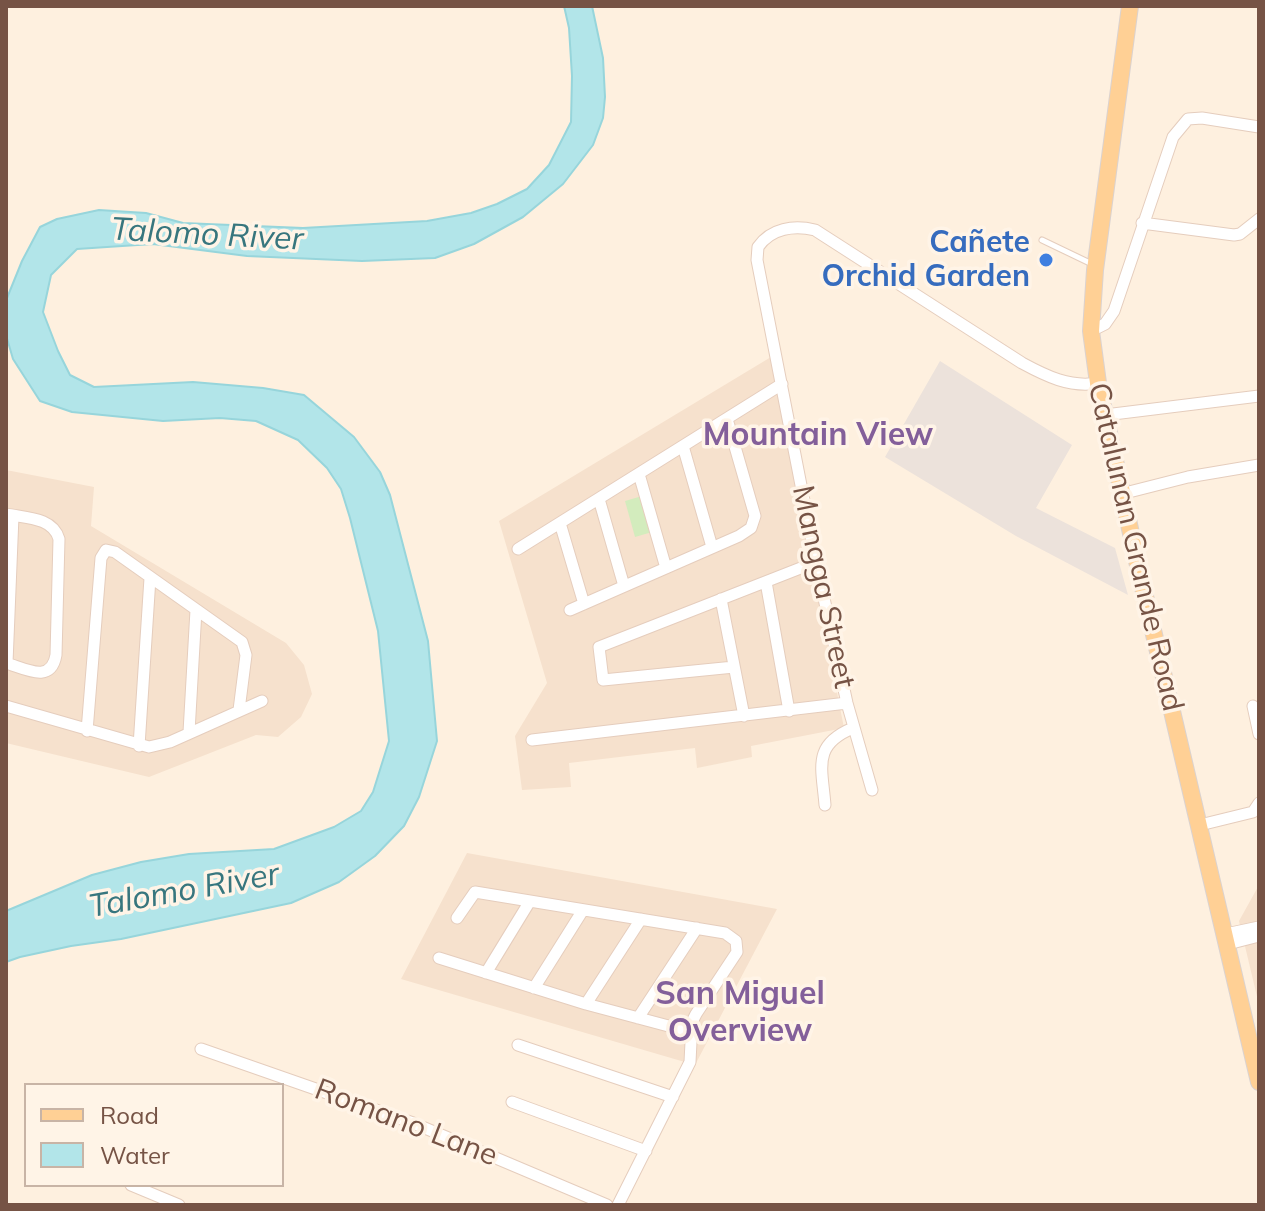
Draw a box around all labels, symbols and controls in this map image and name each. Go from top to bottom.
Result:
water label: Talomo River [110,211,304,259]
place label: Cañete Orchid Garden [822,225,1030,296]
marker: Cañete Orchid Garden [1037,251,1055,269]
street label: Catalunan Grande Road [1080,379,1190,715]
district label: Mountain View [703,416,933,454]
street label: Mangga Street [784,482,862,692]
water label: Talomo River [86,855,282,927]
district label: San Miguel Overview [655,975,825,1050]
street label: Romano Lane [310,1072,502,1174]
legend [24,1083,284,1187]
text: Road [100,1100,159,1130]
text: Water [100,1140,170,1170]

